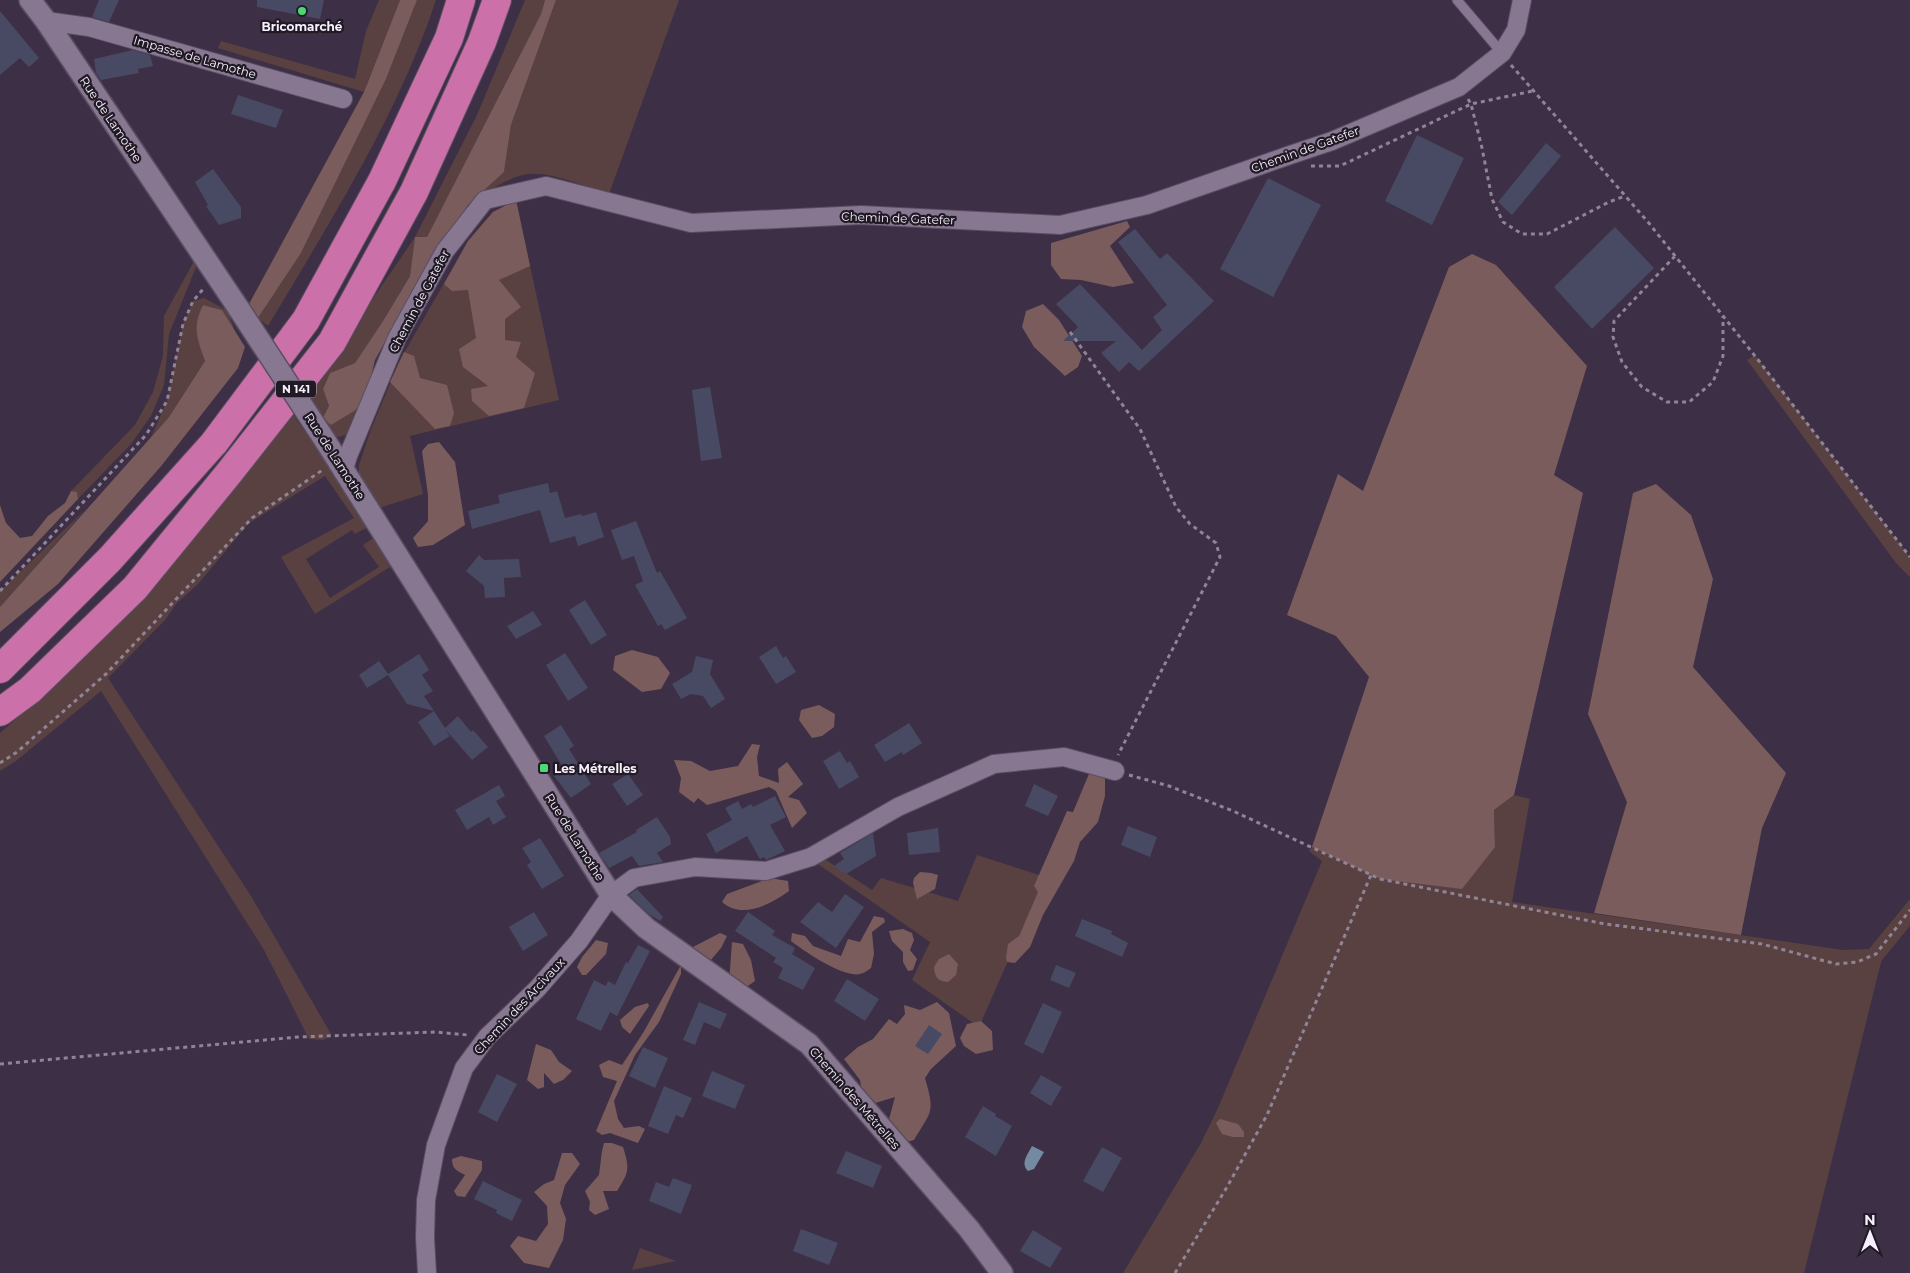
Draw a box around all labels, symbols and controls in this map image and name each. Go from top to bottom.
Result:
marker: Bricomarché [296,5,308,17]
place label: Bricomarché [262,19,343,34]
street label: Impasse de Lamothe [132,32,258,82]
street label: Rue de Lamothe [77,73,145,165]
street label: Chemin de Gatefer [1249,122,1361,176]
street label: Chemin de Gatefer [841,209,955,227]
street label: Chemin de Gatefer [386,247,452,355]
road number: N 141 [276,380,316,398]
street label: Rue de Lamothe [301,410,369,502]
place label: Les Métrelles [554,761,637,776]
marker: Les Métrelles [538,762,550,774]
street label: Rue de Lamothe [542,790,608,884]
street label: Chemin des Arcivaux [470,954,568,1057]
street label: Chemin des Métrelles [807,1044,904,1152]
north arrow [1845,1208,1895,1258]
text: N [1864,1211,1876,1229]

